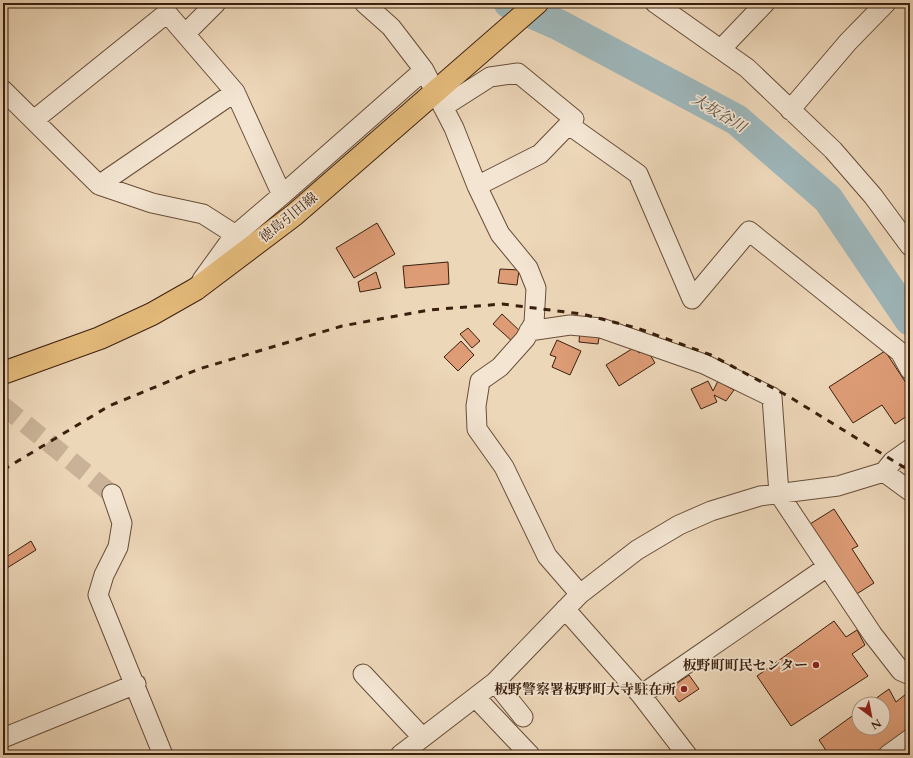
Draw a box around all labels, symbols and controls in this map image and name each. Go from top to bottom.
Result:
water label: 大坂谷川 [688,89,752,138]
street label: 徳島引田線 [255,188,321,247]
place label: 板野町町民センター [683,656,808,675]
marker: 板野町町民センター [811,660,821,670]
place label: 板野警察署板野町大寺駐在所 [494,680,676,699]
marker: 板野警察署板野町大寺駐在所 [679,684,689,694]
north arrow [851,696,891,736]
text: N [868,715,884,733]

